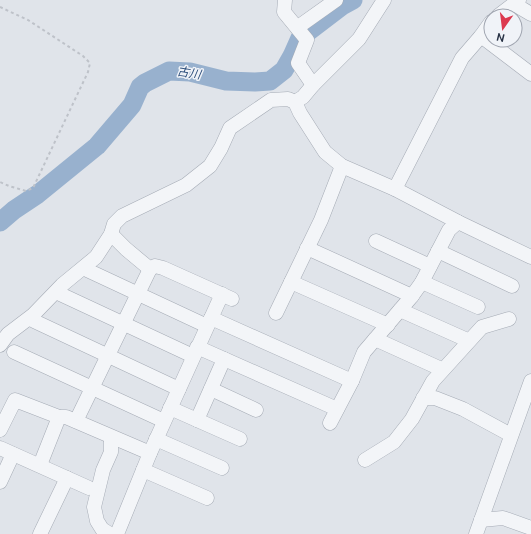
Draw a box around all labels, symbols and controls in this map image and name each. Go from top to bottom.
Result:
north arrow [483,8,523,48]
text: N [495,31,506,45]
water label: 古川 [176,64,204,81]

